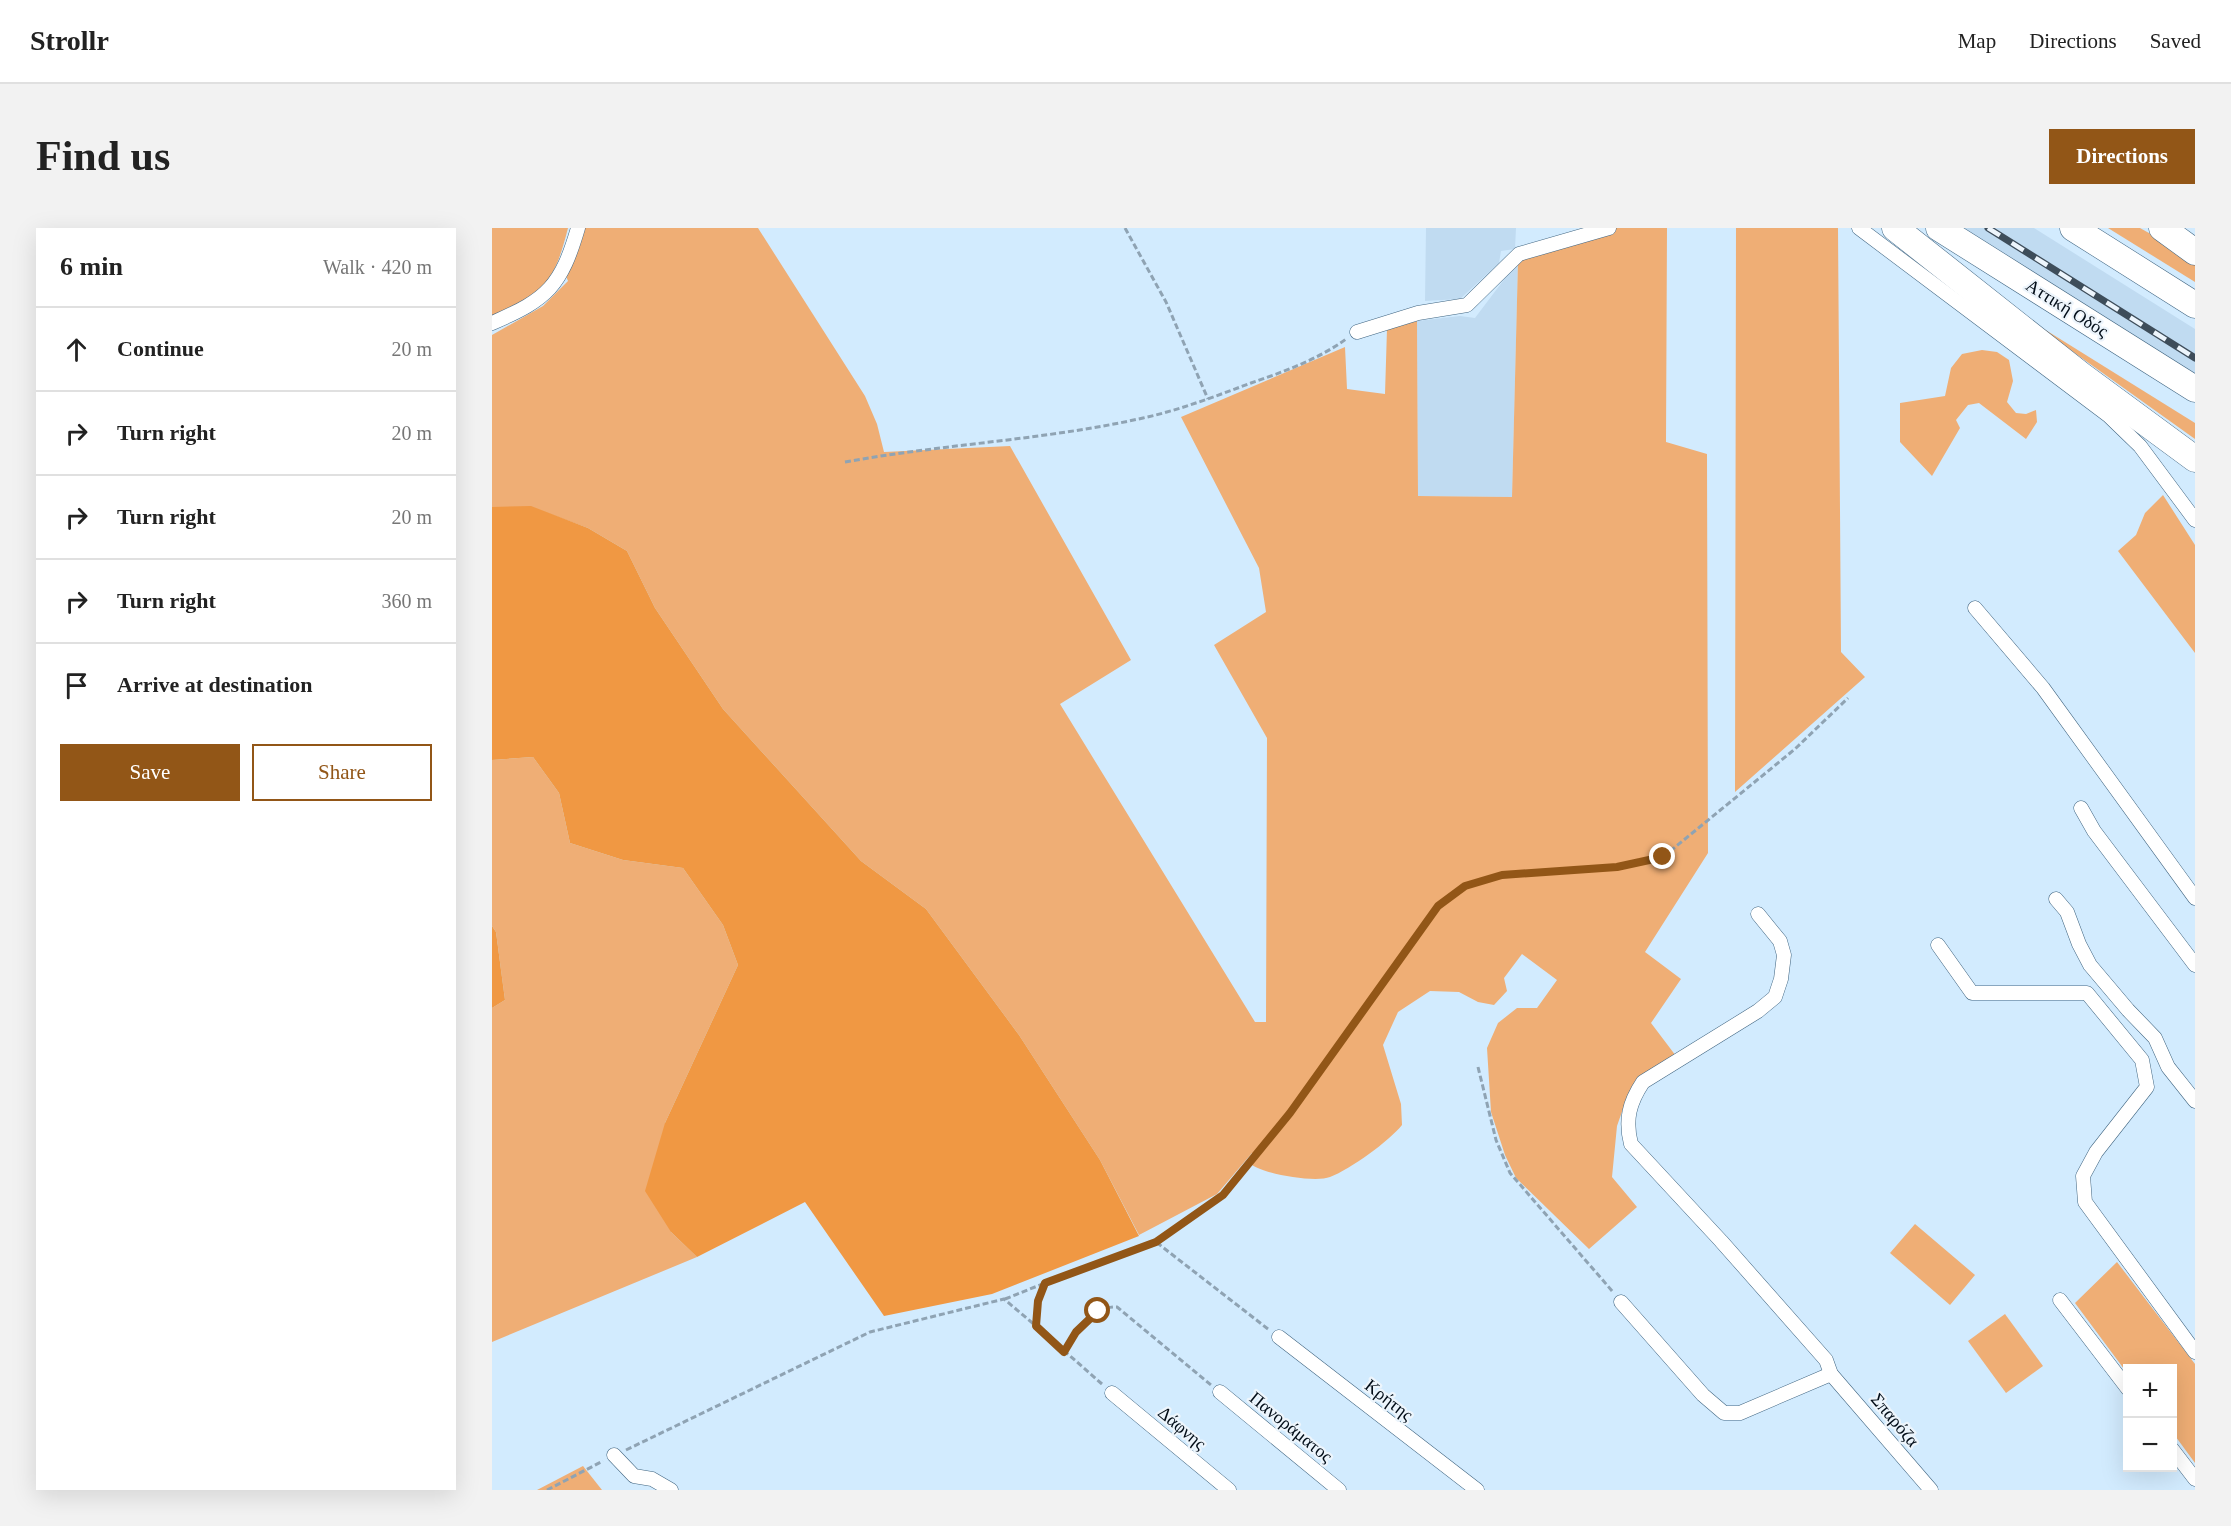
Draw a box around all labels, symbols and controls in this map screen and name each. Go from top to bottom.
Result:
text: Strollr [30,25,109,56]
text: Map [1958,29,1996,53]
text: Directions [2029,29,2117,53]
text: Saved [2150,29,2201,53]
button: Directions [2049,129,2195,184]
text: Find us [36,133,170,179]
text: 6 min [60,252,123,281]
text: Walk · 420 m [323,256,432,278]
street label: Αττική Οδός [2022,275,2112,341]
icon: ahead [60,333,93,366]
text: Continue [117,336,204,361]
text: 20 m [391,338,432,360]
icon: right [60,417,93,450]
text: Turn right [117,420,216,445]
text: 20 m [391,422,432,444]
icon: right [60,501,93,534]
text: Turn right [117,504,216,529]
text: 20 m [391,506,432,528]
icon: right [60,585,93,618]
text: Turn right [117,588,216,613]
text: 360 m [381,590,432,612]
icon: arrive [60,669,93,702]
text: Arrive at destination [117,672,313,697]
button: Save [60,744,240,801]
button: Share [252,744,432,801]
route end [1649,843,1675,869]
route start [1084,1297,1110,1323]
map controls [2123,1364,2177,1472]
button: + [2123,1364,2177,1418]
street label: Κρήτης [1361,1375,1417,1425]
street label: Πανοράματος [1246,1388,1336,1466]
street label: Σπαρόζα [1867,1389,1923,1451]
street label: Δάφνης [1154,1402,1210,1454]
button: − [2123,1418,2177,1472]

